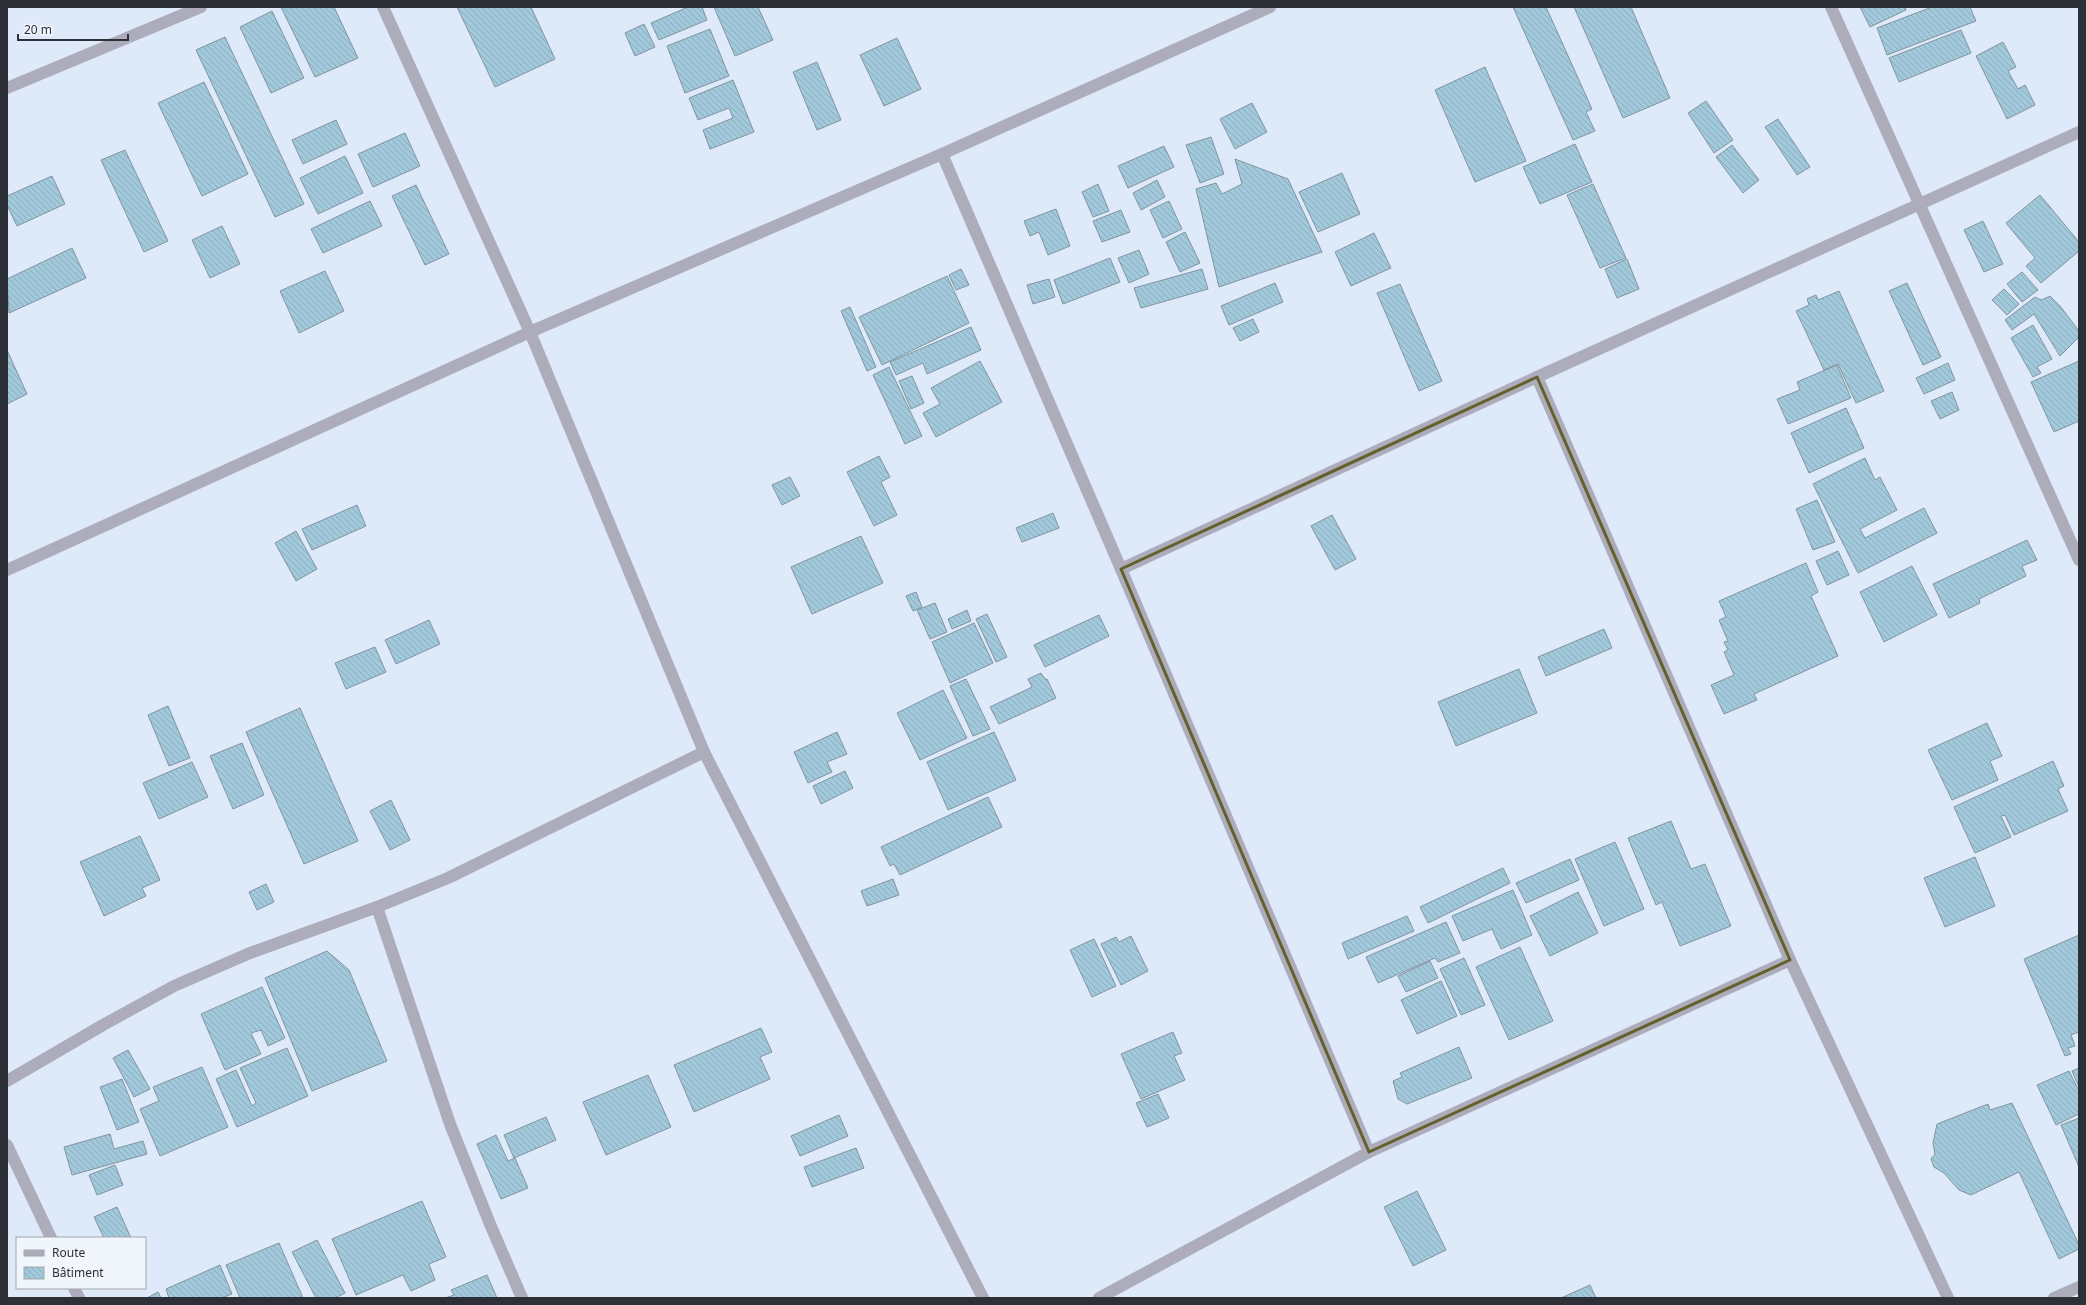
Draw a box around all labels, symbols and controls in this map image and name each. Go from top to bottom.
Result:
scale bar [18,16,128,42]
text: 20 m [24,21,52,38]
legend [16,1237,146,1289]
text: Route [52,1244,85,1261]
text: Bâtiment [52,1264,104,1281]

